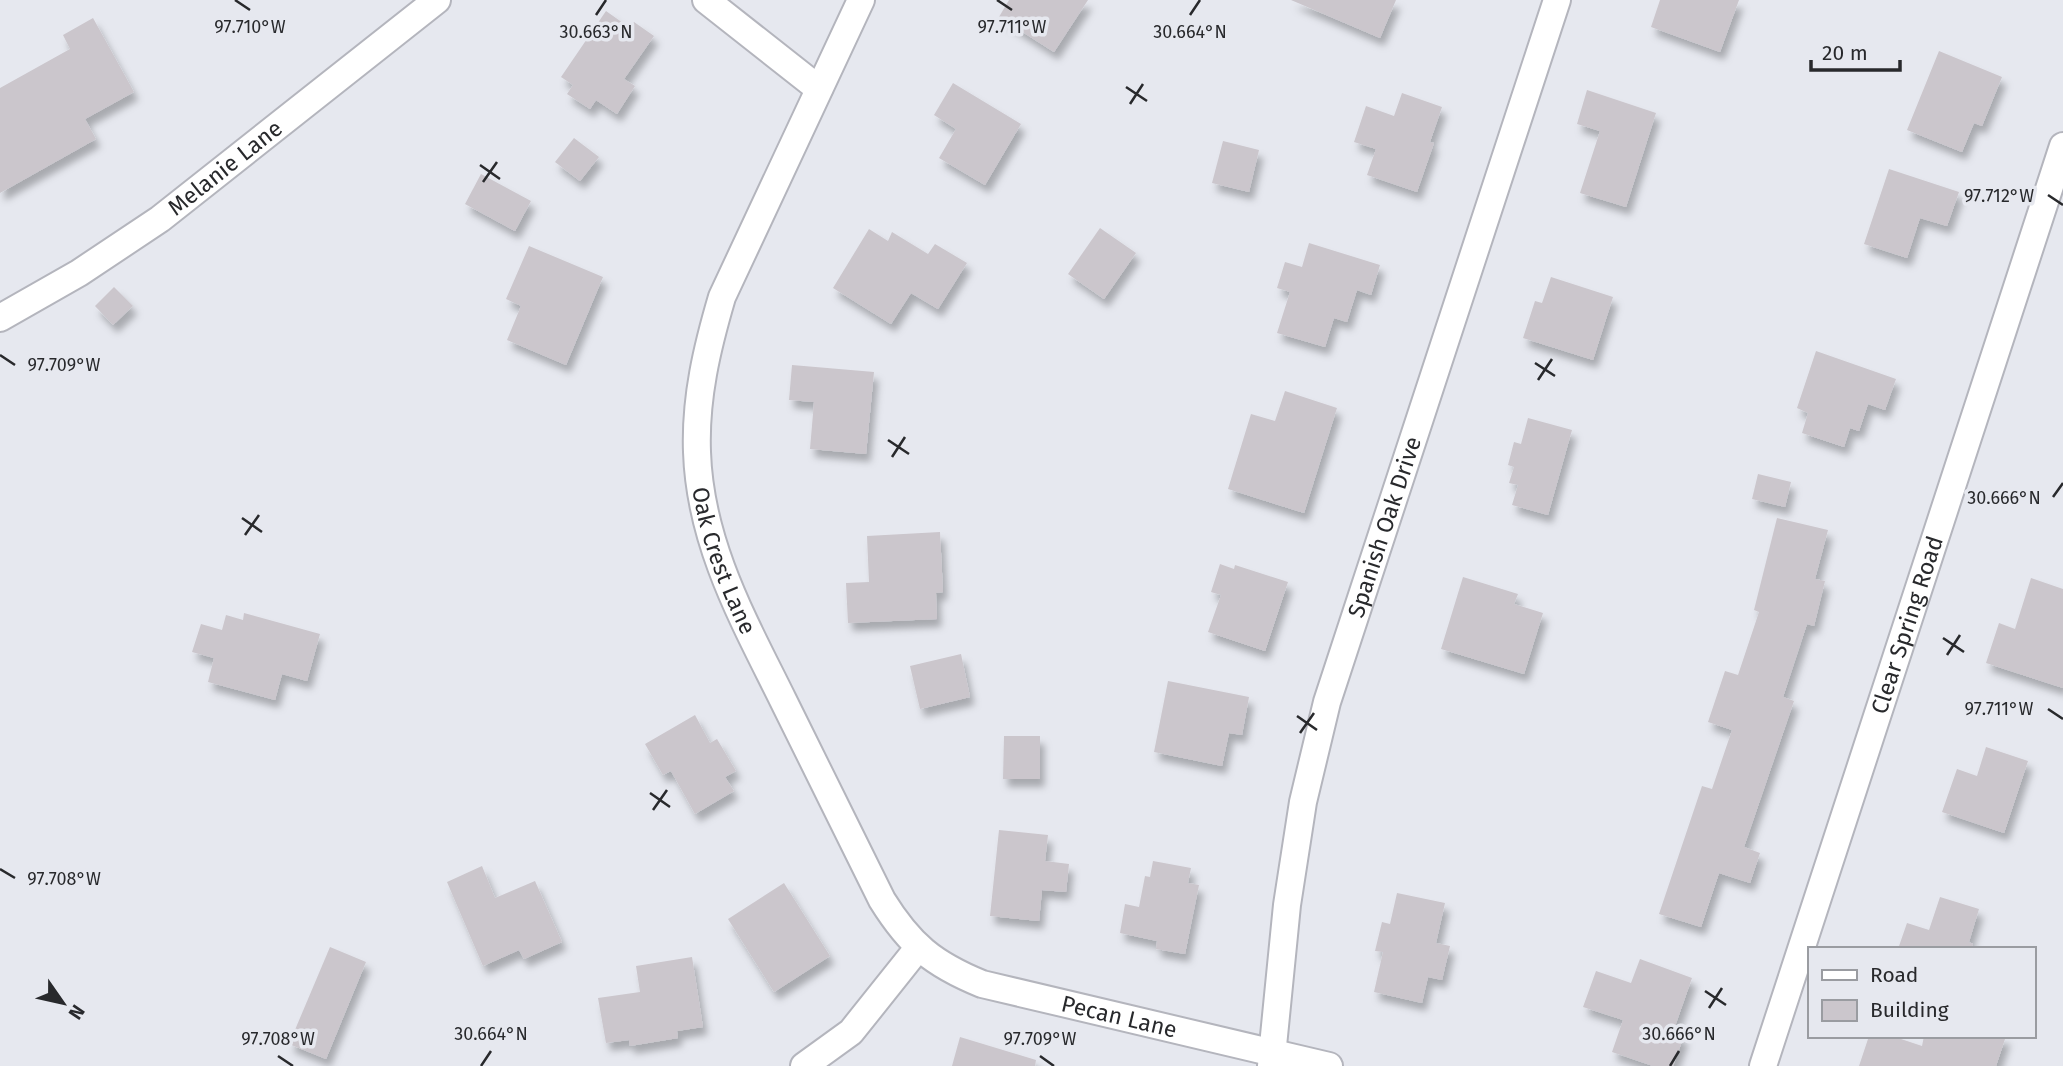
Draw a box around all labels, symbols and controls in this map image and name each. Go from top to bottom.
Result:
text: 97.710°W [214,16,286,38]
text: 97.711°W [978,16,1047,38]
text: 30.663°N [560,21,632,43]
text: 30.664°N [1153,21,1227,43]
scale bar [1811,28,1900,72]
text: 20 m [1822,40,1868,66]
street label: Melanie Lane [162,114,288,221]
text: 97.712°W [1964,185,2034,207]
text: 97.709°W [28,354,101,376]
street label: Spanish Oak Drive [1342,433,1427,621]
street label: Oak Crest Lane [686,485,762,639]
text: 30.666°N [1967,487,2041,509]
street label: Clear Spring Road [1865,532,1949,717]
text: 97.711°W [1965,698,2034,720]
text: 97.708°W [27,868,101,890]
legend [1808,947,2035,1038]
text: Road [1870,962,1918,988]
north arrow [28,968,98,1038]
street label: Pecan Lane [1059,989,1180,1044]
text: Building [1870,997,1949,1023]
text: N [64,1001,90,1024]
text: 30.664°N [454,1023,528,1045]
text: 30.666°N [1642,1023,1716,1045]
text: 97.708°W [241,1028,315,1050]
text: 97.709°W [1004,1028,1077,1050]

